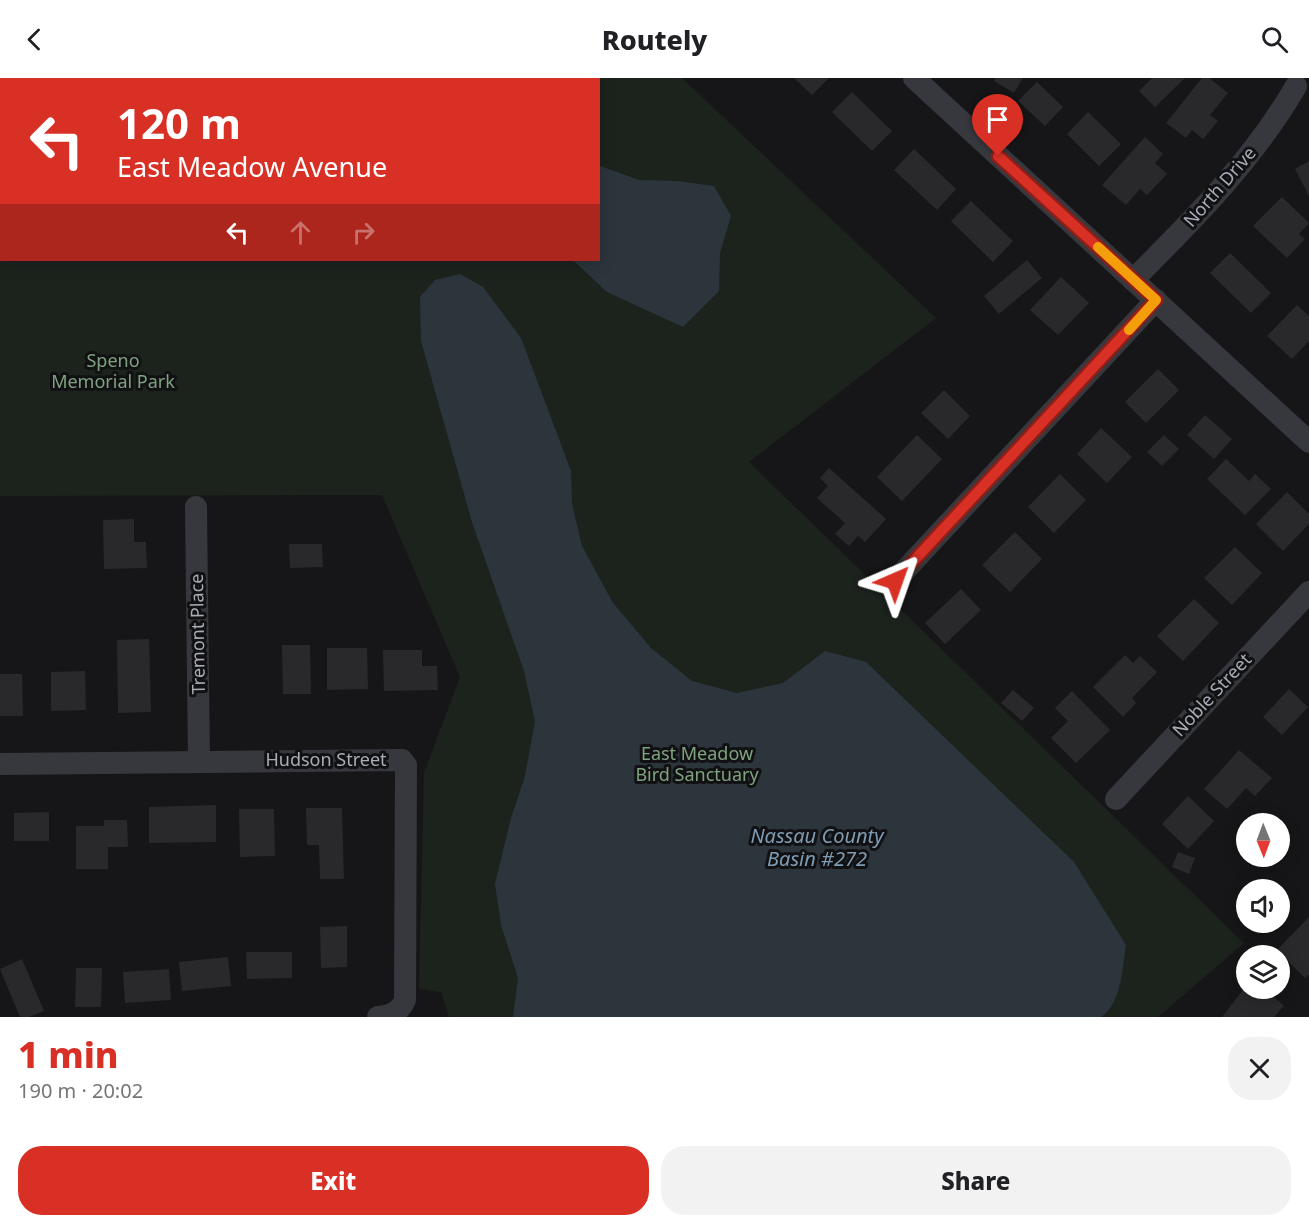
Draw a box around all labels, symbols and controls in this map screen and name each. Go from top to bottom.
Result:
text: Routely [602,21,707,58]
icon: back [18,23,51,56]
icon: search [1258,23,1291,56]
text: 120 m [117,94,241,151]
pin [972,94,1023,156]
icon: left [18,102,96,180]
icon: arrive [981,103,1014,136]
street label: North Drive [1178,141,1261,232]
text: East Meadow Avenue [117,148,387,185]
icon: left [221,216,254,249]
icon: ahead [284,216,317,249]
icon: right [347,216,380,249]
park label: Speno Memorial Park [51,348,175,393]
position arrow [863,549,927,613]
street label: Tremont Place [184,573,210,695]
street label: Noble Street [1167,647,1256,741]
park label: East Meadow Bird Sanctuary [635,741,759,786]
street label: Hudson Street [265,747,387,771]
north arrow [1236,813,1290,867]
map controls [1236,813,1290,999]
water label: Nassau County Basin #272 [750,822,885,872]
button: sound [1236,879,1290,933]
button: layers [1236,945,1290,999]
text: 1 min [18,1030,119,1079]
button: close [1228,1037,1291,1100]
text: 190 m · 20:02 [18,1077,143,1104]
button: Exit [18,1146,649,1215]
button: Share [661,1146,1291,1215]

